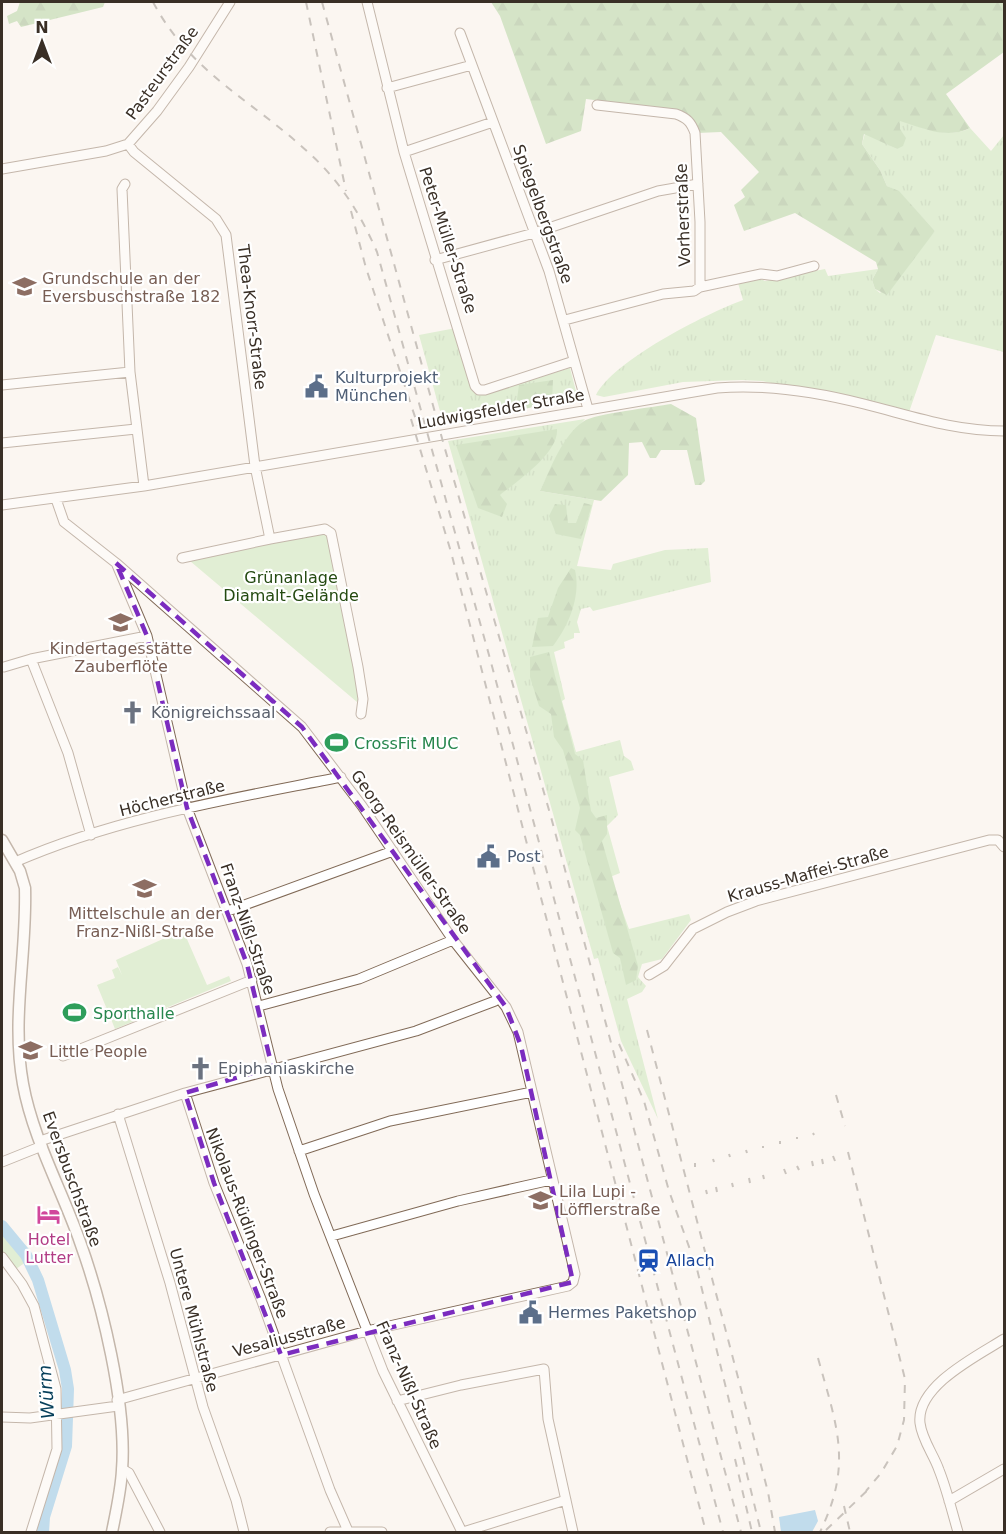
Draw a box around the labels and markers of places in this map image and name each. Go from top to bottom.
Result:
place label: Grundschule an der Eversbuschstraße 182 [42,269,220,306]
school or university icon: Grundschule an der Eversbuschstraße 182 [11,274,37,300]
place label: Kulturprojekt München [335,368,438,405]
public building icon: Kulturprojekt München [304,373,330,399]
school or university icon: Kindertagesstätte Zauberflöte [108,610,134,636]
place label: Kindertagesstätte Zauberflöte [50,639,192,676]
church icon: Königreichssaal [120,699,146,725]
place label: Königreichssaal [151,703,275,722]
sports icon: CrossFit MUC [323,730,349,756]
place label: CrossFit MUC [354,734,458,753]
public building icon: Post [476,843,502,869]
place label: Post [507,847,540,866]
school or university icon: Mittelschule an der Franz-Nißl-Straße [132,875,158,901]
place label: Mittelschule an der Franz-Nißl-Straße [68,904,222,941]
sports icon: Sporthalle [62,1000,88,1026]
place label: Sporthalle [93,1004,175,1023]
school or university icon: Little People [18,1038,44,1064]
place label: Little People [49,1042,147,1061]
church icon: Epiphaniaskirche [187,1055,213,1081]
place label: Epiphaniaskirche [218,1059,354,1078]
place label: Lila Lupi - Löfflerstraße [559,1182,660,1219]
school or university icon: Lila Lupi - Löfflerstraße [528,1187,554,1213]
hotel icon: Hotel Lutter [36,1201,62,1227]
place label: Hotel Lutter [25,1230,73,1267]
station icon: Allach [635,1247,661,1273]
place label: Allach [666,1251,715,1270]
public building icon: Hermes Paketshop [517,1299,543,1325]
place label: Hermes Paketshop [548,1303,697,1322]

